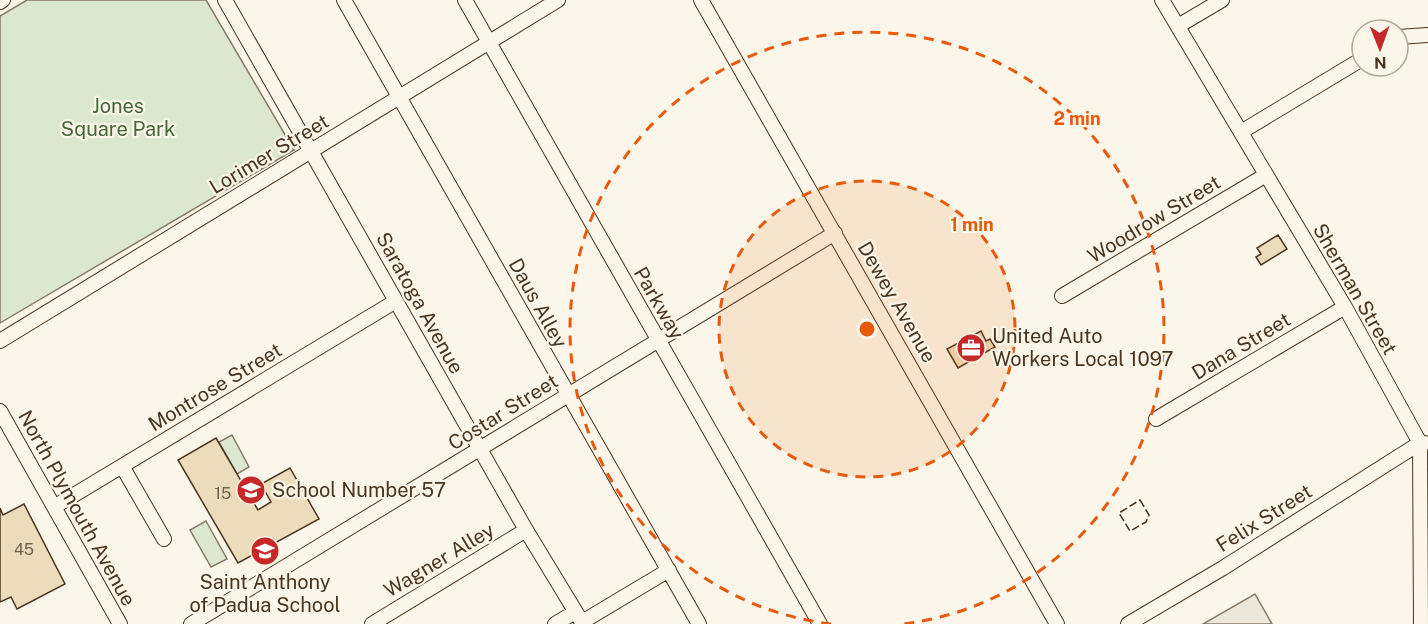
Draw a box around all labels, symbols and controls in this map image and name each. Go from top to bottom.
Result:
north arrow [1350,18,1410,78]
text: N [1374,53,1387,72]
park label: Jones Square Park [61,94,175,141]
text: 2 min [1053,108,1101,129]
street label: Lorimer Street [205,109,333,199]
street label: Woodrow Street [1083,170,1225,268]
text: 1 min [950,214,994,235]
street label: Sherman Street [1308,219,1402,359]
street label: Saratoga Avenue [371,228,469,378]
street label: Dewey Avenue [853,237,941,367]
street label: Daus Alley [504,254,573,352]
street label: Parkway [629,262,689,344]
street label: Dana Street [1187,307,1295,385]
centre of rings [857,319,877,339]
place label: United Auto Workers Local 1097 [992,324,1174,371]
office icon: United Auto Workers Local 1097 [955,332,987,364]
street label: Montrose Street [144,338,286,436]
street label: Costar Street [444,369,562,455]
street label: North Plymouth Avenue [13,406,141,610]
school or university icon: School Number 57 [235,474,267,506]
place label: School Number 57 [272,478,446,502]
street label: Felix Street [1212,479,1316,557]
house number: 15 [215,484,231,503]
street label: Wagner Alley [379,517,499,602]
school or university icon: Saint Anthony of Padua School [249,535,281,567]
house number: 45 [14,540,34,559]
place label: Saint Anthony of Padua School [189,570,341,617]

